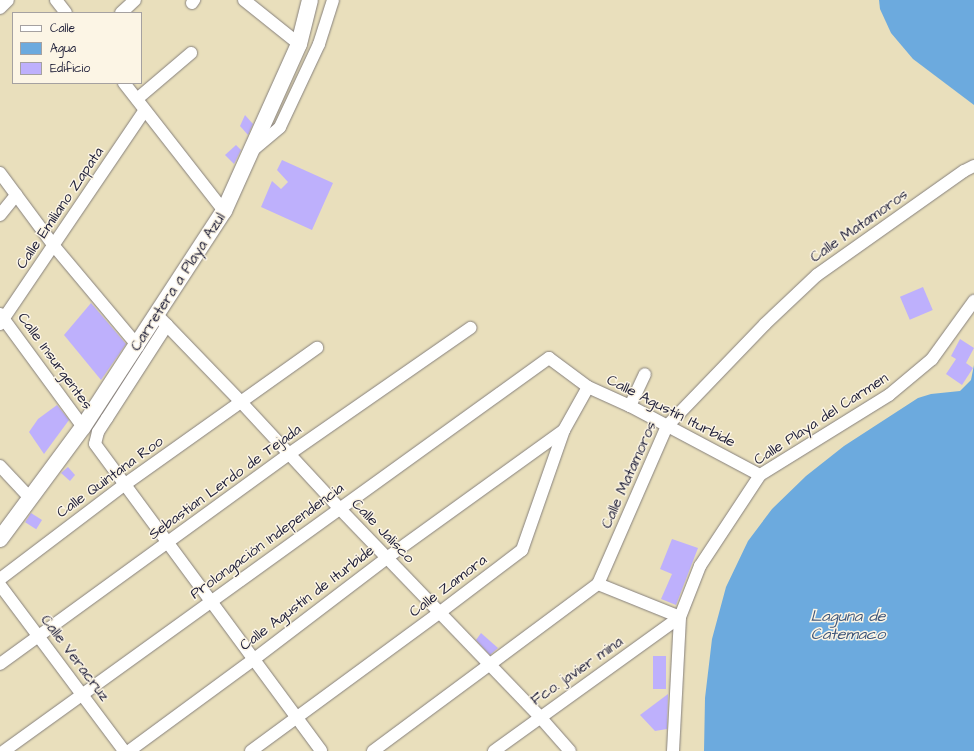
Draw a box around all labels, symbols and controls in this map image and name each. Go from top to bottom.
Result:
legend [12,12,142,84]
text: Calle [50,20,75,37]
text: Agua [50,40,76,57]
text: Edificio [50,60,90,77]
street label: Calle Emiliano Zapata [13,144,107,272]
street label: Calle Matamoros [807,186,911,266]
street label: Carretera a Playa Azul [127,210,229,354]
street label: Calle Insurgentes [14,309,96,413]
street label: Calle Playa del Carmen [750,369,892,469]
street label: Calle Agustín Iturbide [604,371,738,451]
street label: Calle Matamoros [597,419,661,531]
street label: Sebastian Lerdo de Tejada [145,420,305,544]
street label: Calle Quintana Roo [53,432,167,522]
street label: Prolongación Independencia [187,479,347,603]
street label: Calle Jalisco [348,495,418,567]
street label: Calle Agustín de Iturbide [236,541,378,655]
street label: Calle Zamora [406,551,490,621]
water label: Laguna de Catemaco [810,606,886,644]
street label: Calle Veracruz [37,611,113,705]
street label: Fco. javier mina [528,633,626,709]

